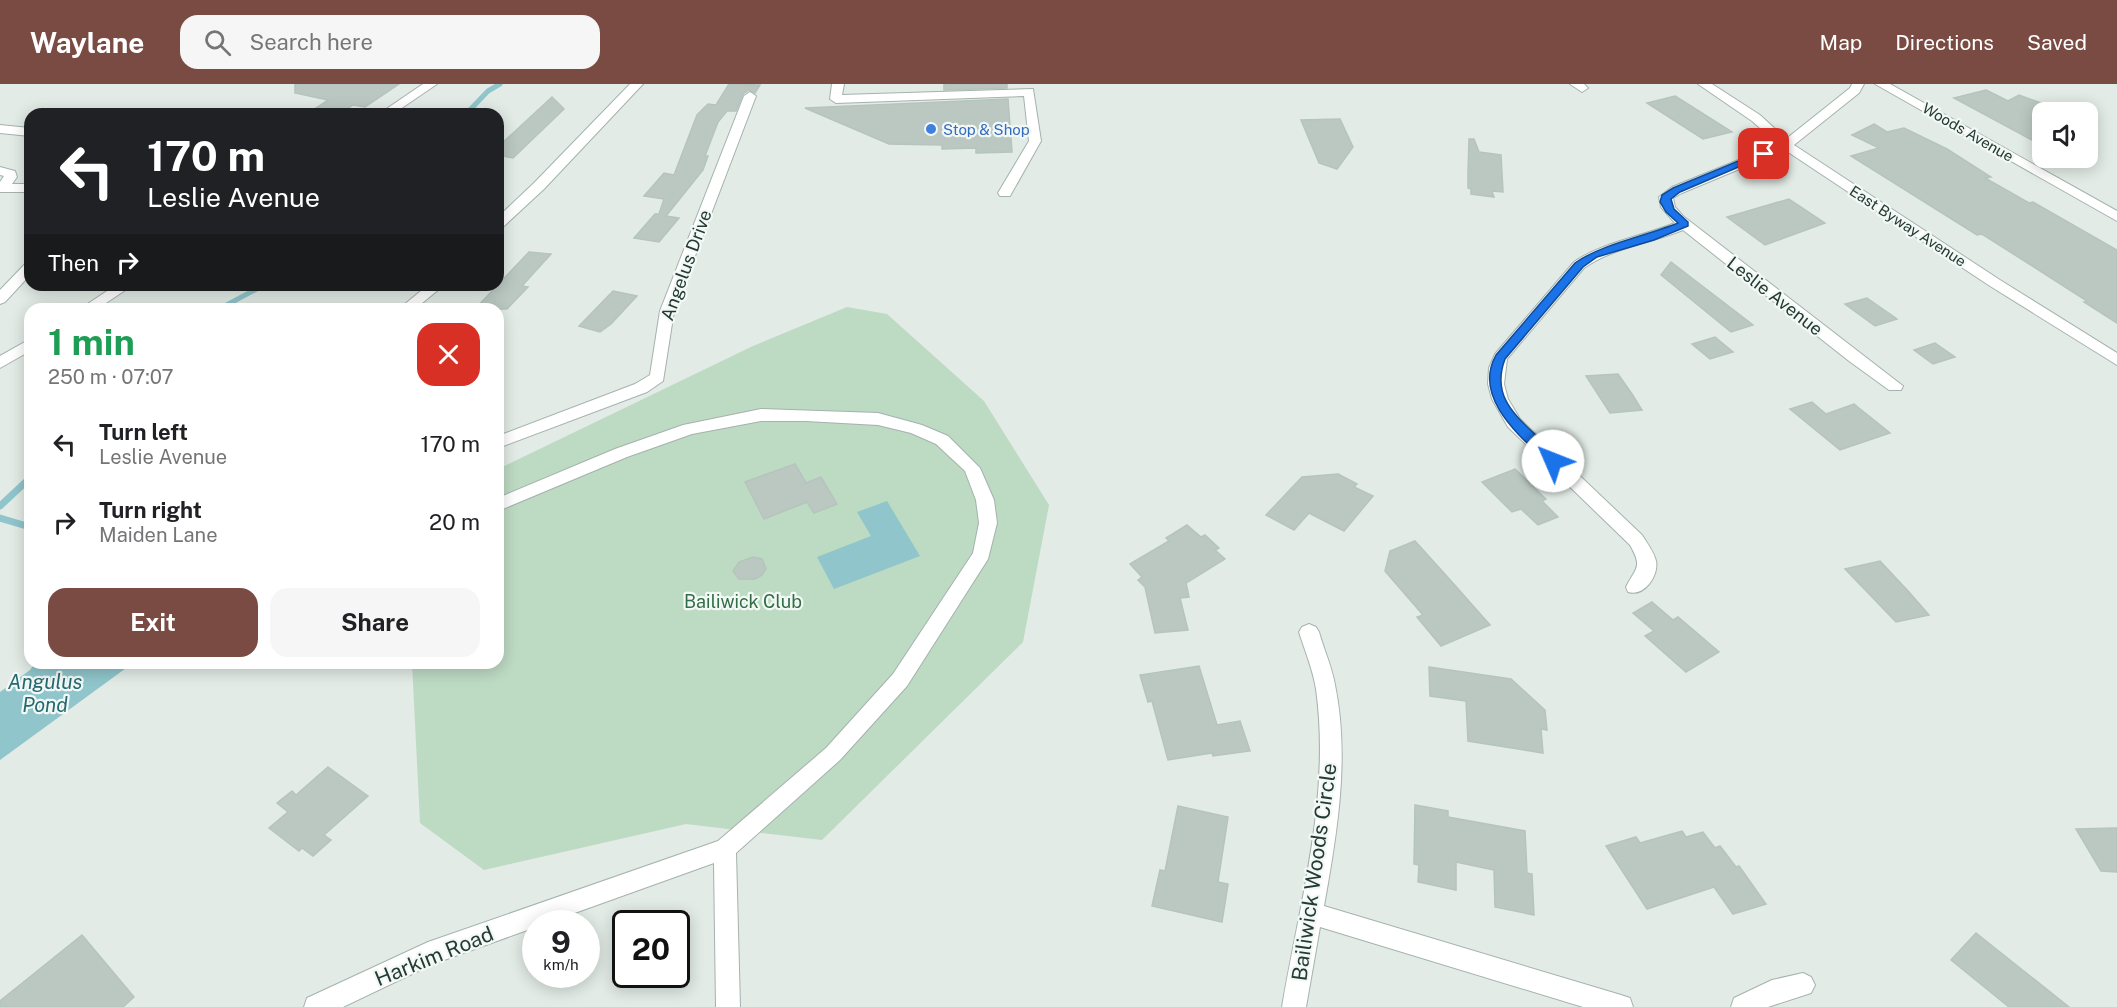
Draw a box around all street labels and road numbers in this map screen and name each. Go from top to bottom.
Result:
street label: Woods Avenue [1919,99,2017,165]
street label: East Byway Avenue [1847,182,1969,270]
street label: Angelus Drive [656,207,716,323]
street label: Leslie Avenue [1723,252,1827,340]
street label: Bailiwick Woods Circle [1286,762,1342,982]
street label: Harkim Road [371,921,497,991]

